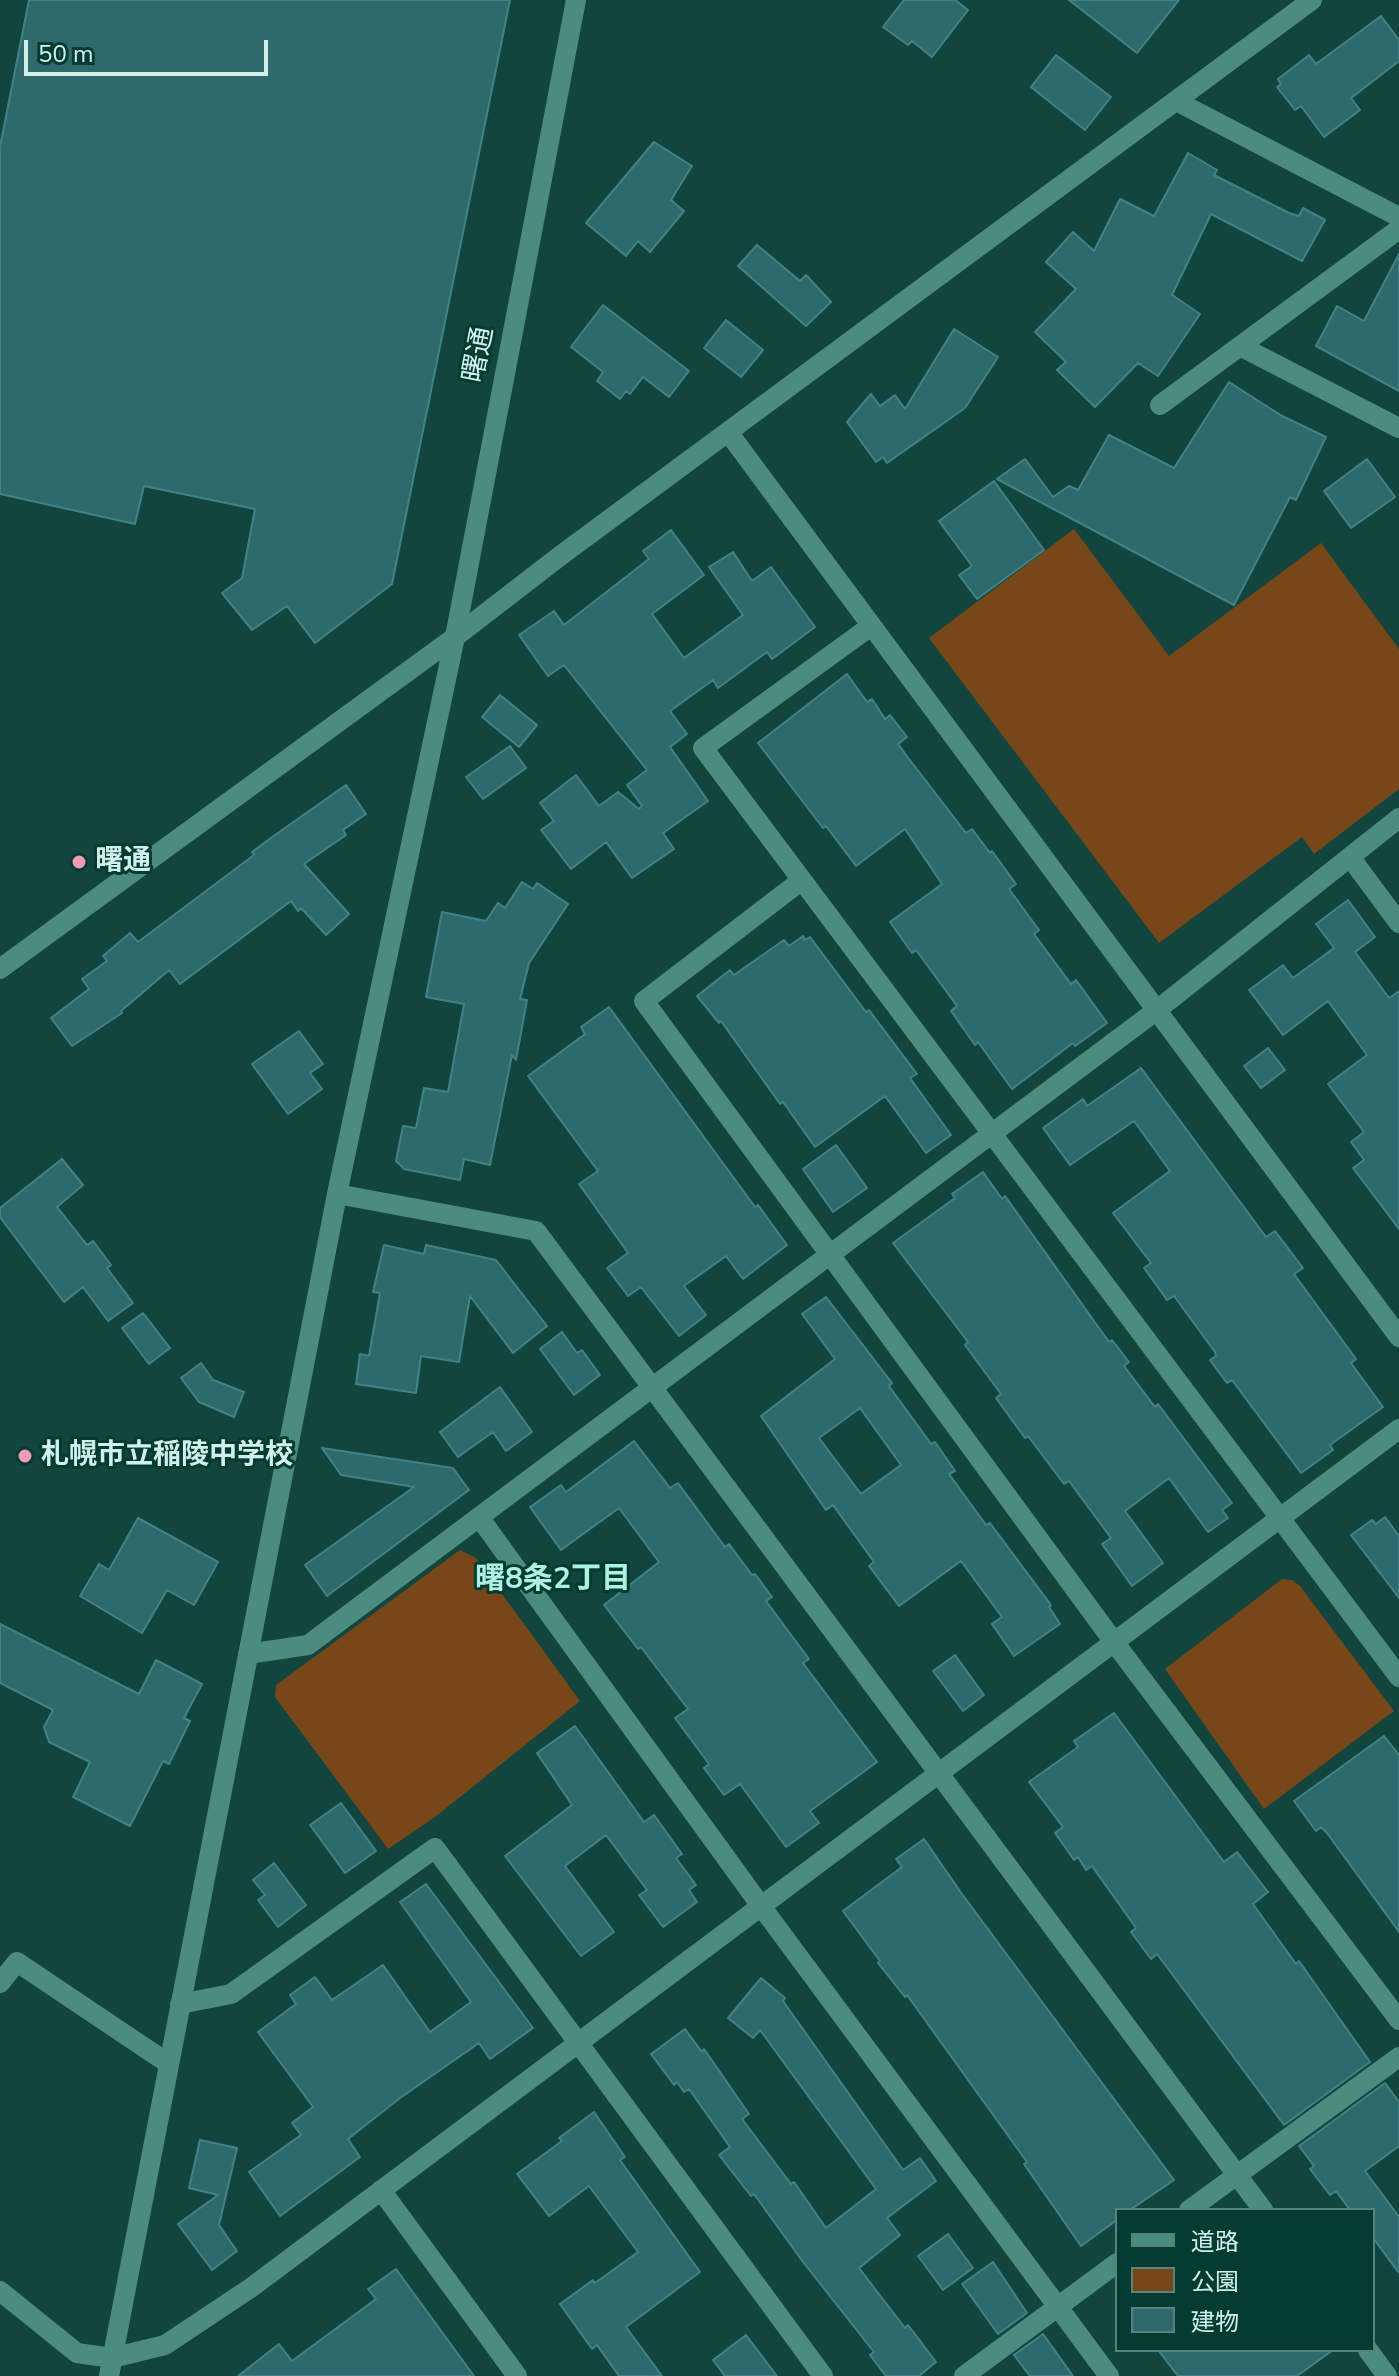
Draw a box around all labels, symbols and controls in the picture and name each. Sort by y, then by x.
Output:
scale bar [28,24,272,74]
text: 50 m [38,38,94,70]
street label: 曙通 [458,324,502,386]
place label: 曙通 [95,845,151,879]
marker: 曙通 [70,853,88,871]
place label: 札幌市立稲陵中学校 [41,1439,293,1473]
marker: 札幌市立稲陵中学校 [16,1447,34,1465]
district label: 曙8条2丁目 [475,1563,631,1599]
legend [1115,2208,1375,2352]
text: 道路 [1191,2226,1239,2258]
text: 公園 [1191,2266,1239,2298]
text: 建物 [1191,2306,1239,2338]

